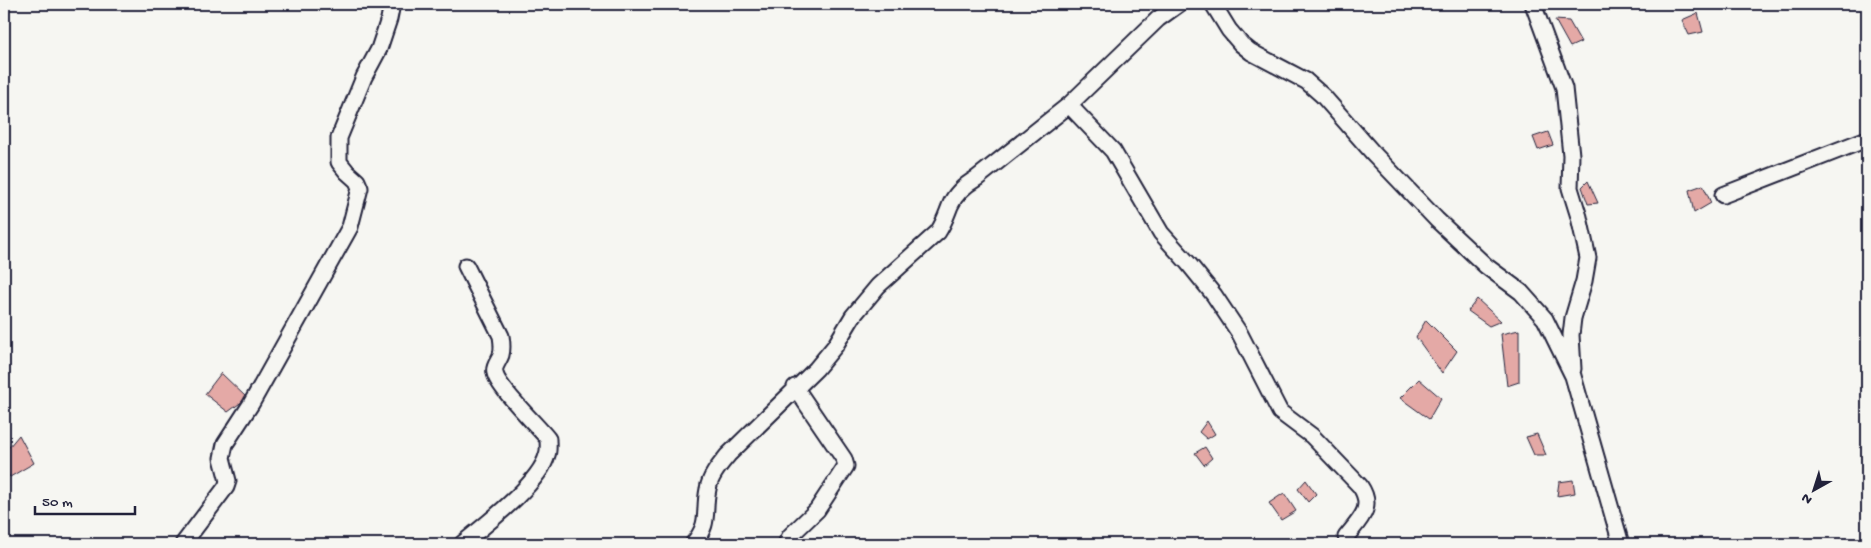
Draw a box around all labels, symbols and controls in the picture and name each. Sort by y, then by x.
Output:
north arrow [1788,466,1838,516]
scale bar [35,483,135,515]
text: N [1798,489,1816,508]
text: 50 m [42,494,73,512]

